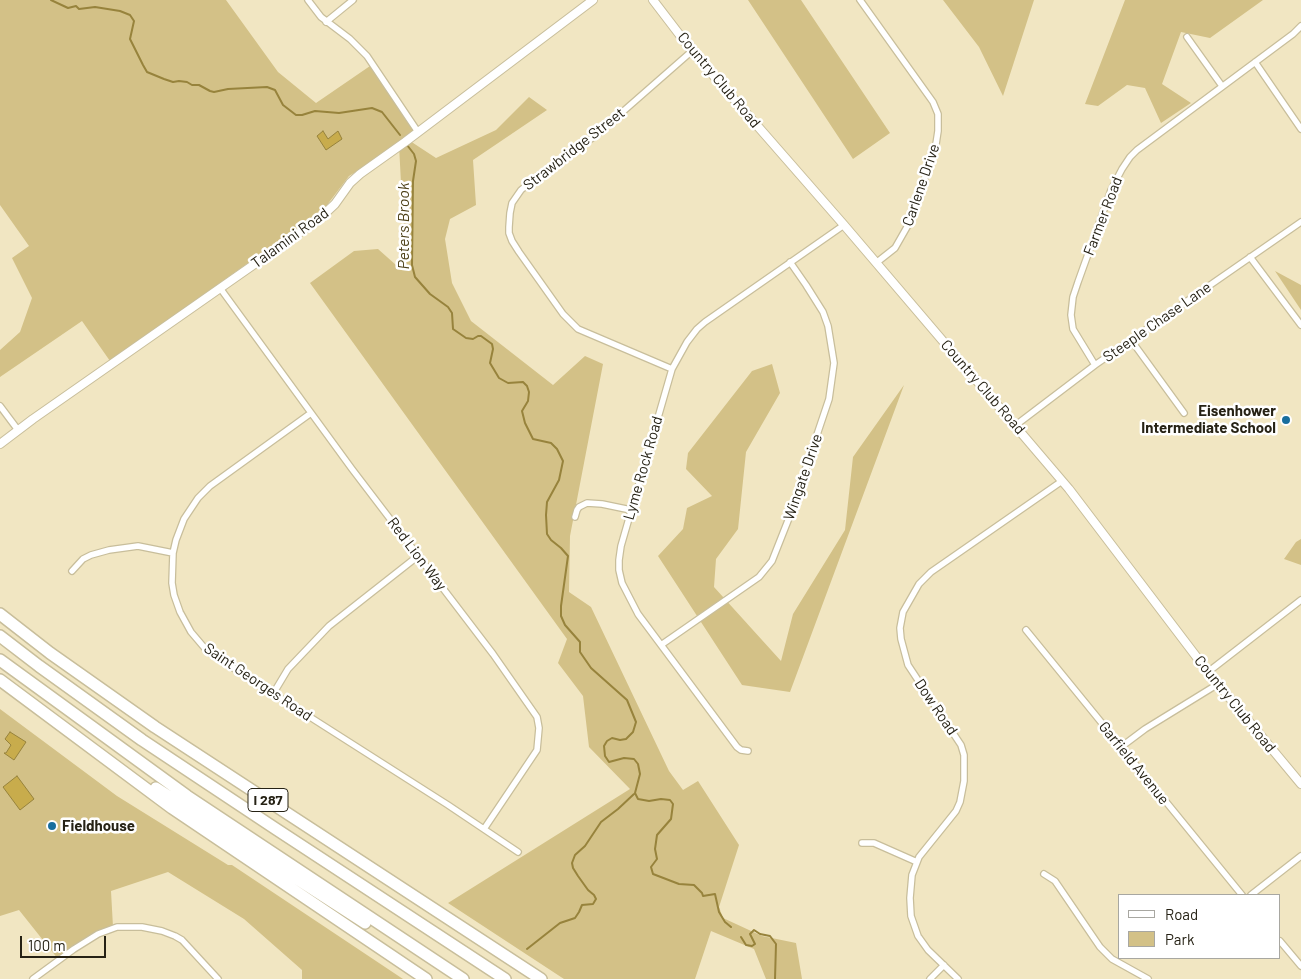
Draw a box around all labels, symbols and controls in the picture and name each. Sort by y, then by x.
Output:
street label: Country Club Road [674,28,764,132]
street label: Strawbridge Street [520,104,628,194]
street label: Carlene Drive [898,141,944,229]
street label: Farmer Road [1080,174,1126,258]
water label: Peters Brook [394,183,414,269]
street label: Talamini Road [248,204,332,272]
street label: Steeple Chase Lane [1099,278,1215,366]
street label: Country Club Road [937,336,1029,438]
place label: Eisenhower Intermediate School [1141,402,1276,437]
street label: Lyme Rock Road [620,414,666,522]
marker: Eisenhower Intermediate School [1280,414,1292,426]
street label: Wingate Drive [780,431,826,523]
street label: Red Lion Way [384,514,450,594]
street label: Saint Georges Road [200,639,316,725]
street label: Country Club Road [1190,652,1280,756]
street label: Dow Road [911,675,961,739]
street label: Garfield Avenue [1095,718,1173,808]
road number: I 287 [248,788,288,812]
place label: Fieldhouse [62,817,135,835]
marker: Fieldhouse [46,820,58,832]
legend [1118,894,1281,959]
text: Road [1165,905,1198,923]
scale bar [22,926,109,958]
text: Park [1165,930,1194,948]
text: 100 m [28,936,66,954]

